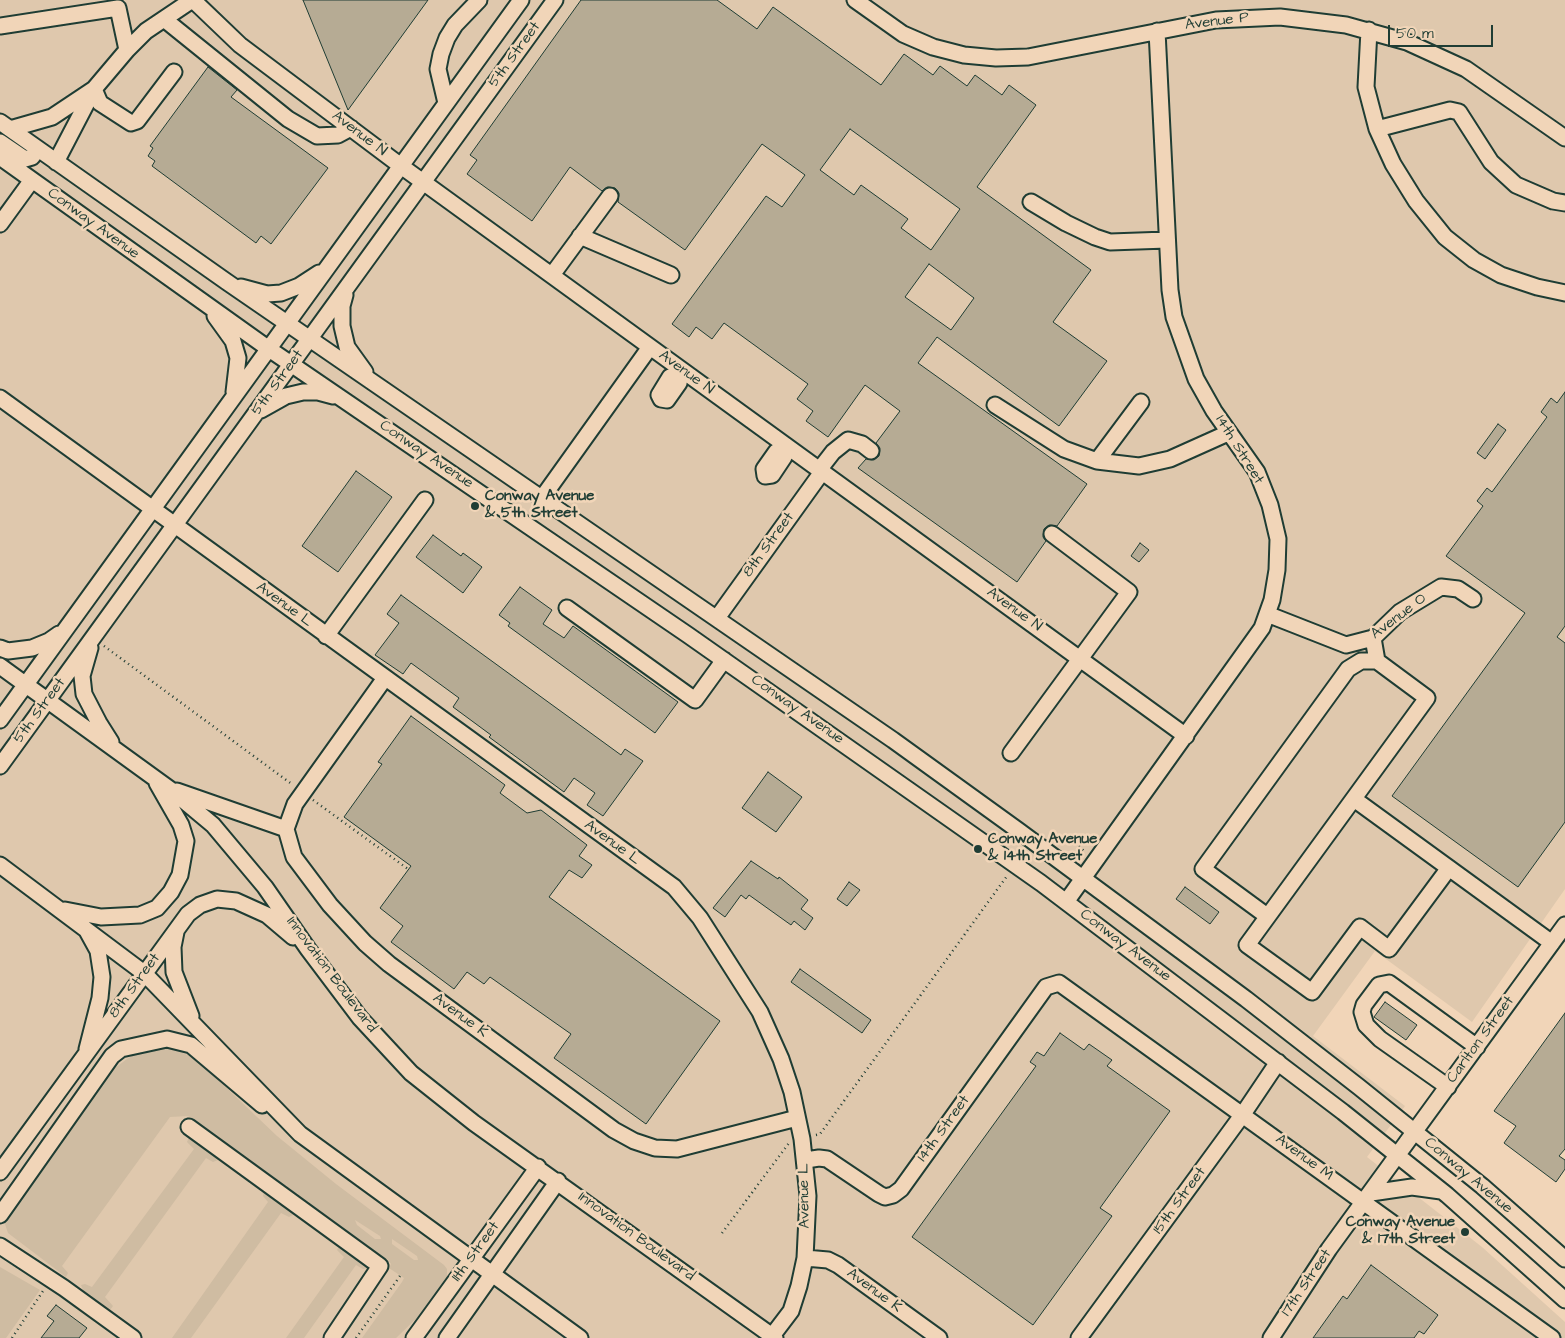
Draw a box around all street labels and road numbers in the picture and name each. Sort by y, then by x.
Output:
street label: Avenue P [1184,9,1250,35]
street label: 5th Street [485,19,545,91]
street label: Avenue N [328,108,390,160]
street label: Conway Avenue [44,185,142,263]
street label: 5th Street [248,347,308,419]
street label: Avenue N [655,347,717,399]
street label: 14th Street [1211,412,1267,488]
street label: Conway Avenue [376,417,476,493]
street label: 8th Street [740,509,798,581]
street label: Avenue L [252,579,316,631]
street label: Avenue N [983,584,1045,636]
street label: Avenue O [1368,590,1430,644]
street label: Conway Avenue [747,671,847,749]
street label: 5th Street [10,675,70,747]
street label: Avenue L [580,817,644,869]
street label: Conway Avenue [1076,906,1174,986]
street label: Innovation Boulevard [282,914,380,1036]
street label: 8th Street [106,950,164,1022]
street label: Avenue K [429,990,491,1042]
street label: Carlton Street [1443,993,1519,1087]
street label: 14th Street [914,1092,974,1166]
street label: Avenue M [1272,1131,1336,1185]
street label: Conway Avenue [1420,1134,1516,1218]
street label: Avenue L [795,1163,815,1229]
street label: 15th Street [1150,1164,1210,1238]
street label: Innovation Boulevard [574,1189,698,1285]
street label: 11th Street [448,1219,504,1285]
street label: 17th Street [1278,1246,1336,1320]
street label: Avenue K [843,1265,905,1317]

